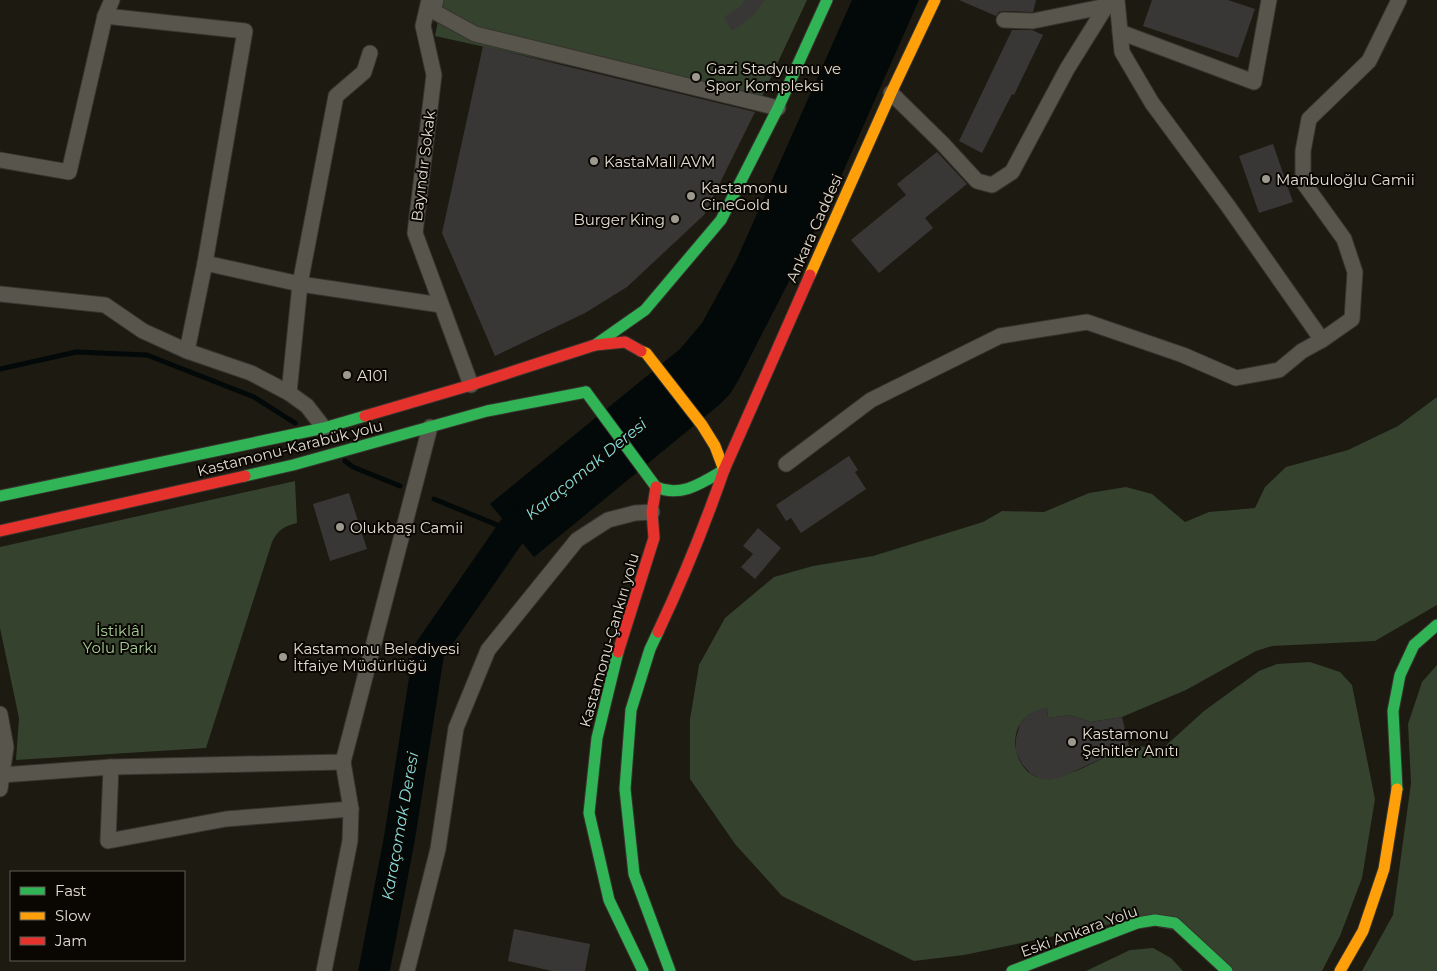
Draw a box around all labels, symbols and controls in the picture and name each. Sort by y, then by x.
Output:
place label: Gazi Stadyumu ve Spor Kompleksi [706,59,841,95]
marker: Gazi Stadyumu ve Spor Kompleksi [690,71,702,83]
street label: Bayındır Sokak [407,109,439,223]
place label: KastaMall AVM [604,152,715,171]
marker: KastaMall AVM [588,155,600,167]
place label: Manbuloğlu Camii [1276,170,1415,189]
street label: Ankara Caddesi [782,171,846,285]
marker: Manbuloğlu Camii [1260,173,1272,185]
place label: Kastamonu CineGold [701,178,788,214]
marker: Kastamonu CineGold [685,190,697,202]
place label: Burger King [573,210,665,229]
marker: Burger King [669,213,681,225]
place label: A101 [357,366,388,385]
marker: A101 [341,369,353,381]
water label: Karaçomak Deresi [522,414,651,524]
street label: Kastamonu-Karabük yolu [195,416,385,480]
place label: Olukbaşı Camii [350,518,463,537]
marker: Olukbaşı Camii [334,521,346,533]
street label: Kastamonu-Çankırı yolu [575,551,643,729]
park label: İstiklâl Yolu Parkı [83,621,157,657]
place label: Kastamonu Belediyesi İtfaiye Müdürlüğü [293,639,460,675]
marker: Kastamonu Belediyesi İtfaiye Müdürlüğü [277,651,289,663]
place label: Kastamonu Şehitler Anıtı [1082,724,1179,760]
marker: Kastamonu Şehitler Anıtı [1066,736,1078,748]
water label: Karaçomak Deresi [378,750,423,902]
legend [10,871,185,961]
text: Fast [55,881,86,900]
street label: Eski Ankara Yolu [1018,901,1140,961]
text: Slow [55,906,91,925]
text: Jam [54,931,87,950]

